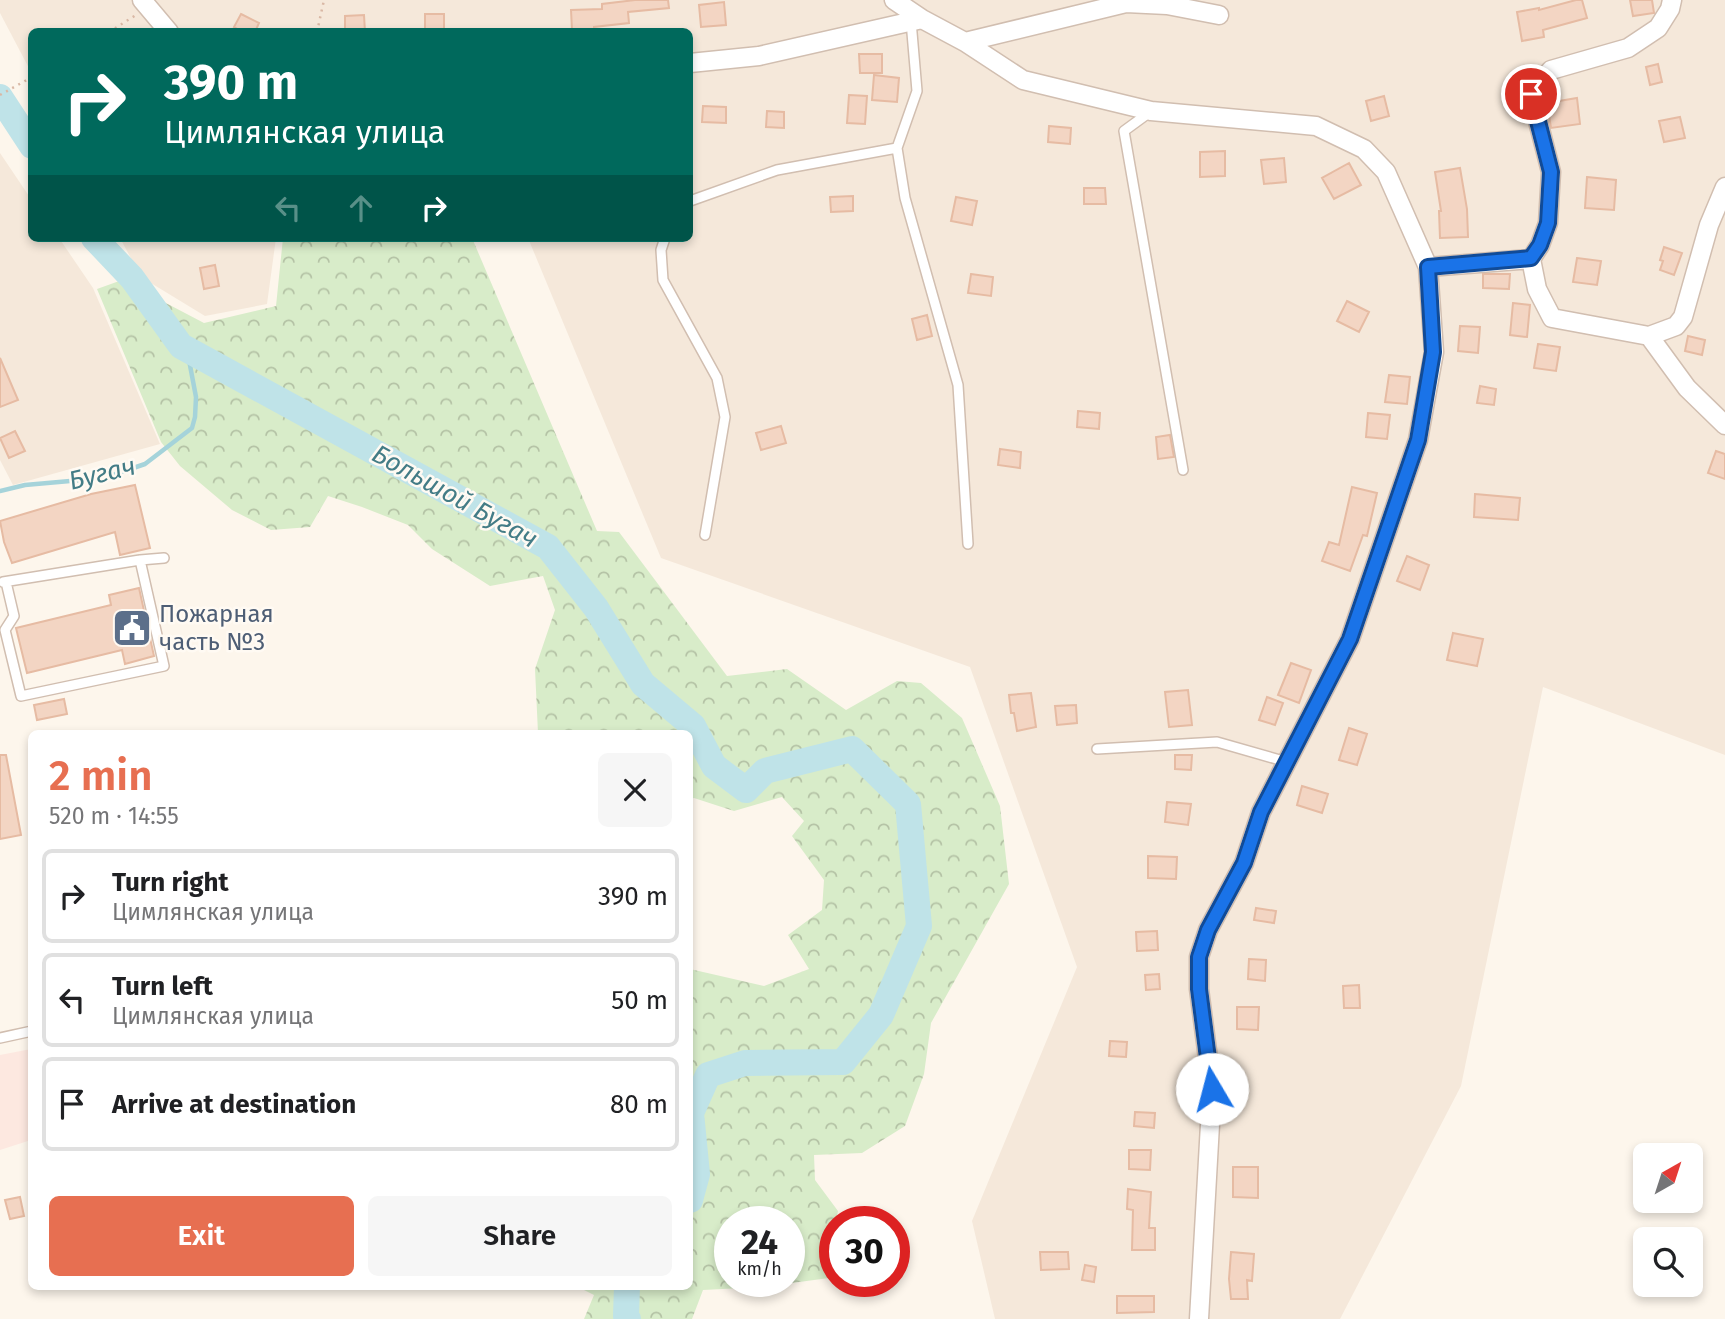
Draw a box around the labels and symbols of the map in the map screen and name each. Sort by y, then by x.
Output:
pin [1501,64,1561,124]
water label: Большой Бугач [367,438,543,555]
water label: Бугач [65,450,139,497]
place label: Пожарная часть №3 [159,600,274,656]
public building icon: Пожарная часть №3 [111,607,153,649]
position arrow [1175,1052,1249,1126]
north arrow [1633,1143,1703,1213]
speed limit sign: 30 [819,1206,910,1297]

